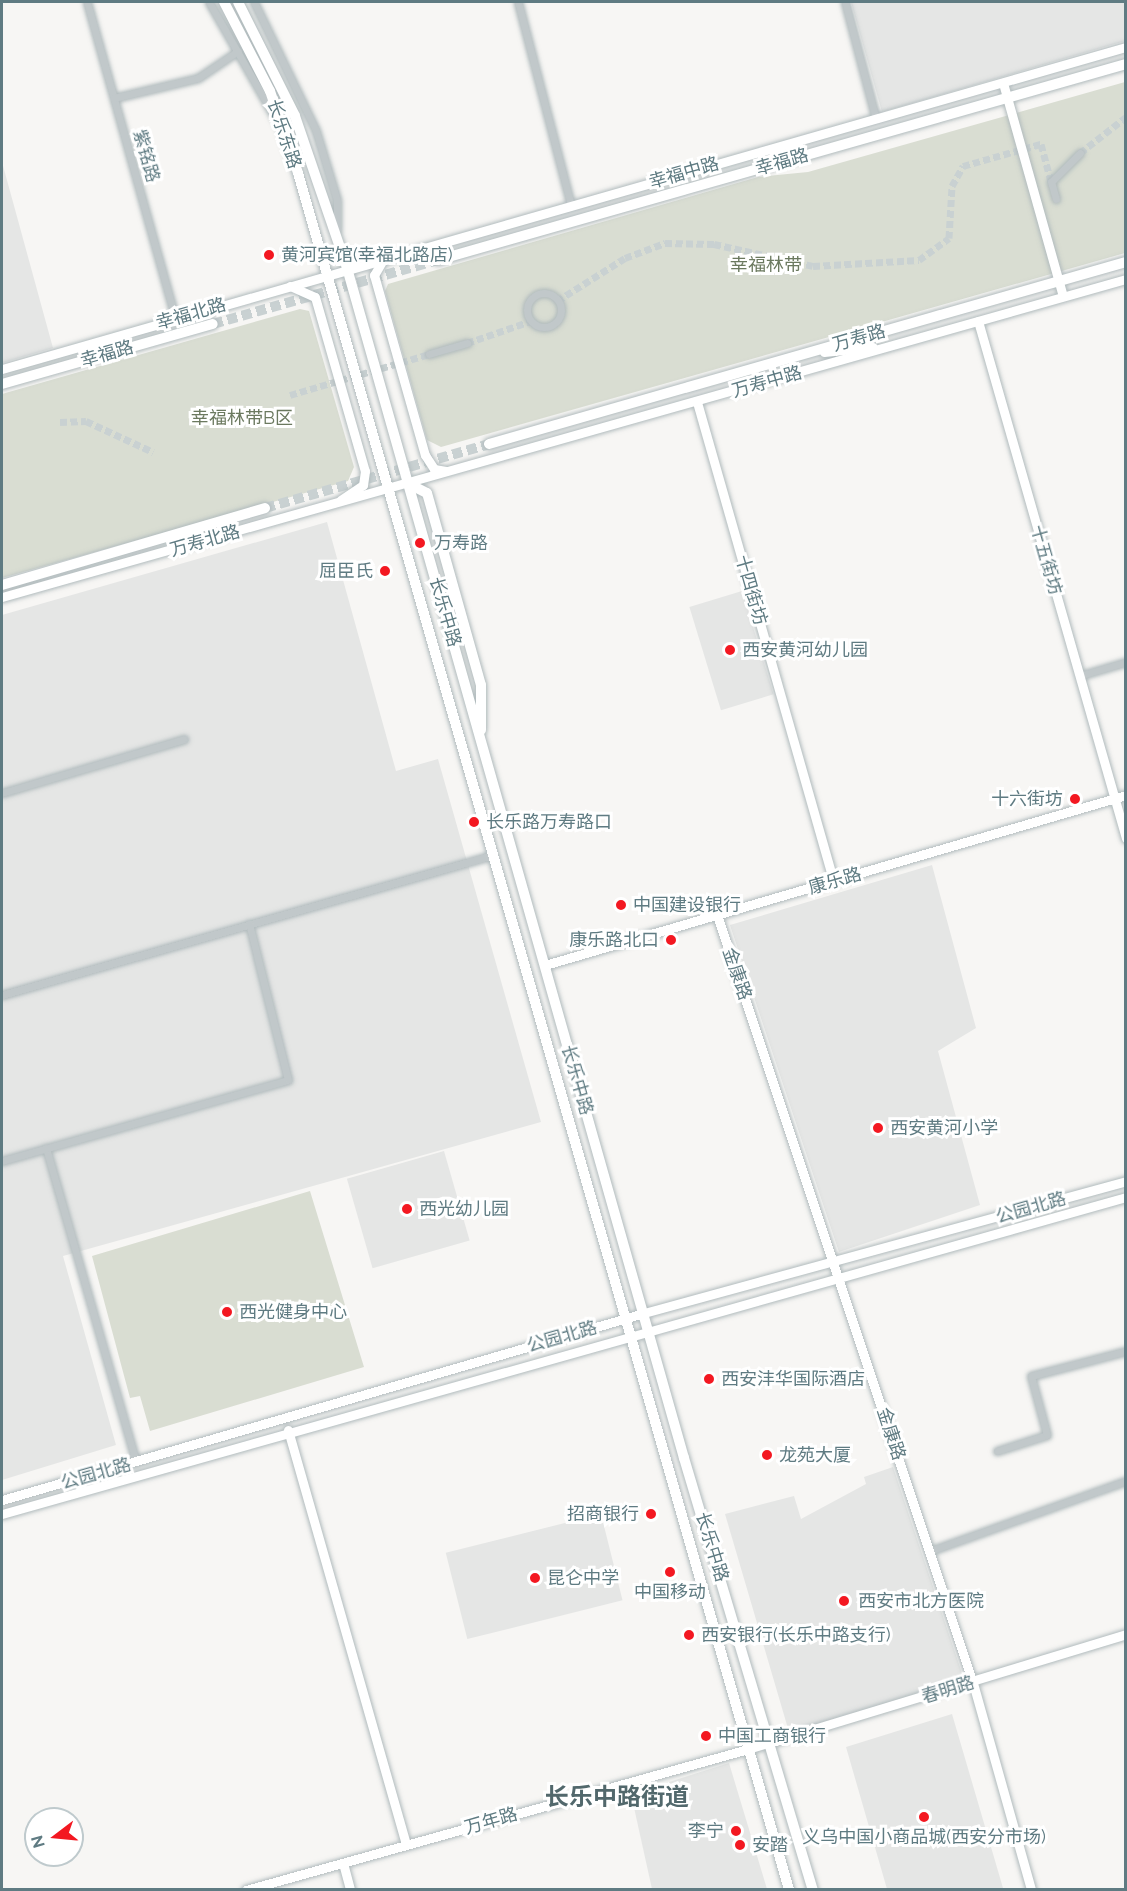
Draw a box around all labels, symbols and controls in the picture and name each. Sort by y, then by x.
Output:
street label: 长乐东路 [263,96,305,172]
street label: 紫铭路 [128,127,164,185]
street label: 幸福路 [753,144,811,180]
street label: 幸福中路 [646,153,722,193]
place label: 黄河宾馆(幸福北路店) [281,244,453,266]
marker: 黄河宾馆(幸福北路店) [262,248,276,262]
park label: 幸福林带 [730,254,802,276]
street label: 幸福北路 [153,294,229,334]
street label: 万寿路 [830,320,888,356]
street label: 幸福路 [78,336,136,372]
street label: 万寿中路 [729,362,805,402]
park label: 幸福林带B区 [191,407,293,429]
street label: 万寿北路 [167,521,243,561]
street label: 十五街坊 [1026,522,1066,598]
place label: 万寿路 [434,532,488,554]
marker: 万寿路 [411,534,429,552]
street label: 十四街坊 [731,552,771,628]
place label: 屈臣氏 [319,560,373,582]
marker: 屈臣氏 [378,564,392,578]
street label: 长乐中路 [425,574,465,650]
place label: 西安黄河幼儿园 [742,639,868,661]
marker: 西安黄河幼儿园 [723,643,737,657]
place label: 十六街坊 [991,788,1063,810]
marker: 十六街坊 [1068,792,1082,806]
place label: 长乐路万寿路口 [486,811,612,833]
marker: 长乐路万寿路口 [467,815,481,829]
street label: 康乐路 [806,863,864,899]
place label: 中国建设银行 [633,894,741,916]
marker: 中国建设银行 [614,898,628,912]
place label: 康乐路北口 [569,929,659,951]
marker: 康乐路北口 [664,933,678,947]
street label: 金康路 [718,945,756,1003]
street label: 长乐中路 [557,1042,597,1118]
place label: 西安黄河小学 [890,1117,998,1139]
marker: 西安黄河小学 [871,1121,885,1135]
street label: 公园北路 [993,1188,1069,1228]
place label: 西光幼儿园 [419,1198,509,1220]
marker: 西光幼儿园 [400,1202,414,1216]
place label: 西光健身中心 [239,1301,347,1323]
marker: 西光健身中心 [220,1305,234,1319]
street label: 公园北路 [524,1317,600,1357]
place label: 西安沣华国际酒店 [721,1368,865,1390]
marker: 西安沣华国际酒店 [702,1372,716,1386]
street label: 金康路 [872,1405,910,1463]
place label: 龙苑大厦 [779,1444,851,1466]
marker: 龙苑大厦 [760,1448,774,1462]
street label: 公园北路 [58,1454,134,1494]
place label: 招商银行 [567,1503,639,1525]
marker: 招商银行 [644,1507,658,1521]
street label: 长乐中路 [691,1509,733,1585]
marker: 中国移动 [663,1565,677,1579]
place label: 昆仑中学 [547,1567,619,1589]
marker: 昆仑中学 [528,1571,542,1585]
place label: 中国移动 [634,1581,706,1603]
place label: 西安市北方医院 [858,1590,984,1612]
marker: 西安市北方医院 [835,1592,853,1610]
place label: 西安银行(长乐中路支行) [701,1624,891,1646]
marker: 西安银行(长乐中路支行) [682,1628,696,1642]
street label: 春明路 [919,1672,977,1708]
place label: 中国工商银行 [718,1725,826,1747]
marker: 中国工商银行 [699,1729,713,1743]
district label: 长乐中路街道 [545,1783,689,1811]
street label: 万年路 [462,1803,520,1839]
north arrow [24,1807,84,1867]
marker: 义乌中国小商品城(西安分市场) [917,1810,931,1824]
place label: 李宁 [688,1820,724,1842]
marker: 李宁 [729,1824,743,1838]
place label: 义乌中国小商品城(西安分市场) [802,1826,1046,1848]
text: N [27,1833,49,1850]
place label: 安踏 [752,1834,788,1856]
marker: 安踏 [733,1838,747,1852]

